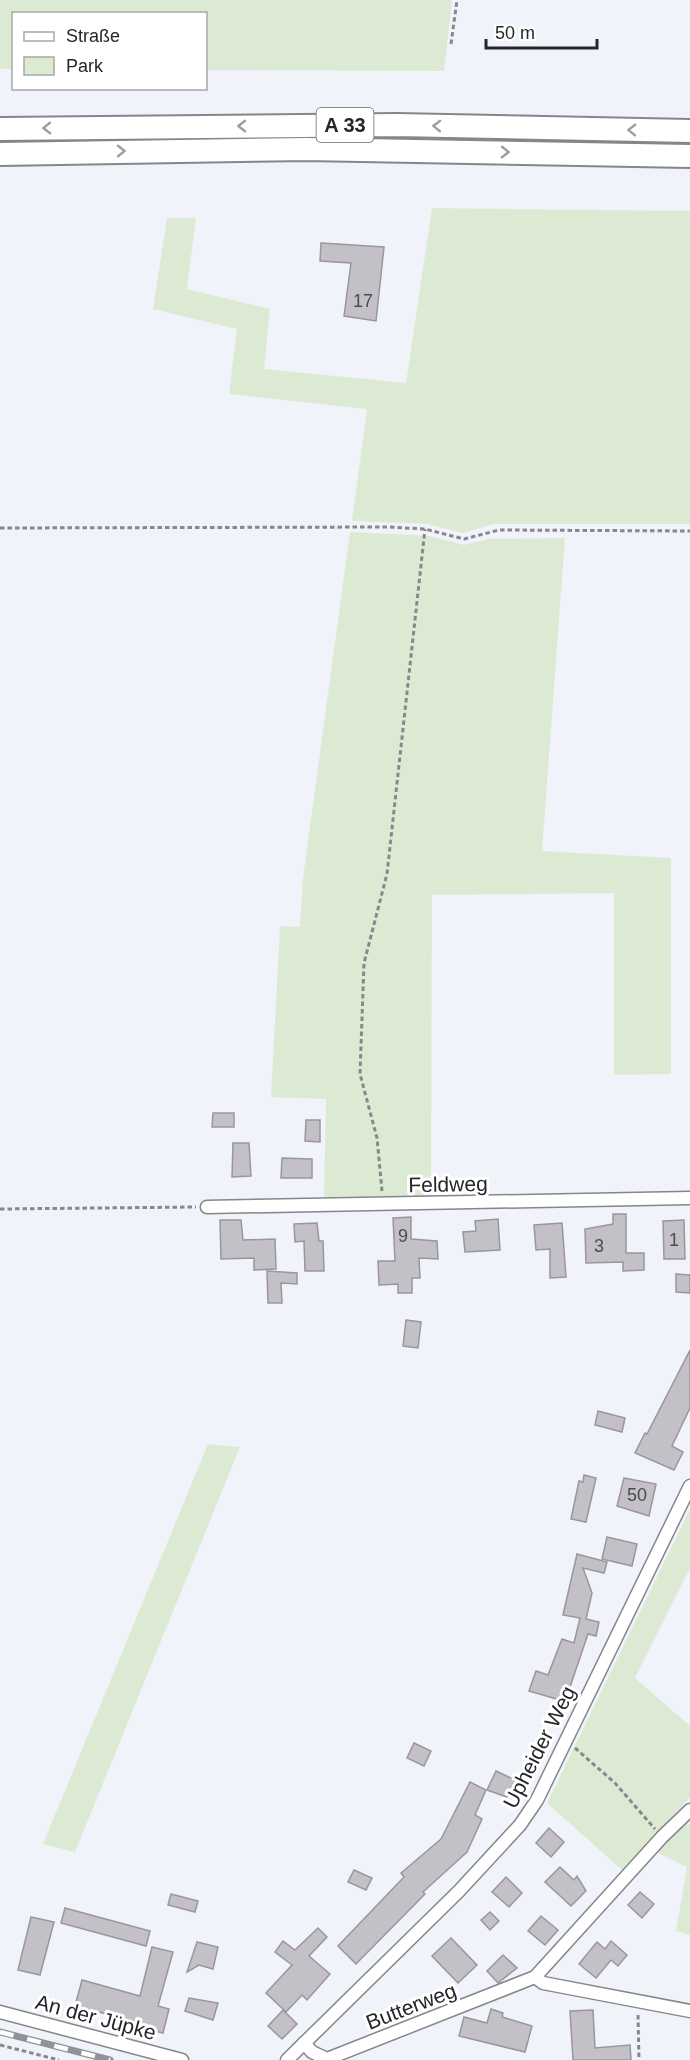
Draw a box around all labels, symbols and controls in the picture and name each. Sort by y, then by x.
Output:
legend [12,12,207,90]
scale bar [486,12,597,50]
text: 50 m [495,23,535,43]
text: Straße [66,26,120,46]
text: Park [66,56,104,76]
road number: A 33 [316,108,374,142]
one-way arrow [432,119,441,132]
one-way arrow [237,120,246,132]
one-way arrow [42,122,51,134]
one-way arrow [627,124,636,136]
one-way arrow [117,145,126,157]
one-way arrow [501,146,510,158]
house number: 17 [353,291,373,311]
street label: Feldweg [408,1172,488,1196]
house number: 9 [398,1226,408,1246]
house number: 1 [669,1230,679,1250]
house number: 3 [594,1236,604,1256]
house number: 50 [627,1485,647,1505]
street label: Upheider Weg [498,1682,580,1812]
street label: Butterweg [363,1978,459,2034]
street label: An der Jüpke [33,1990,159,2044]

